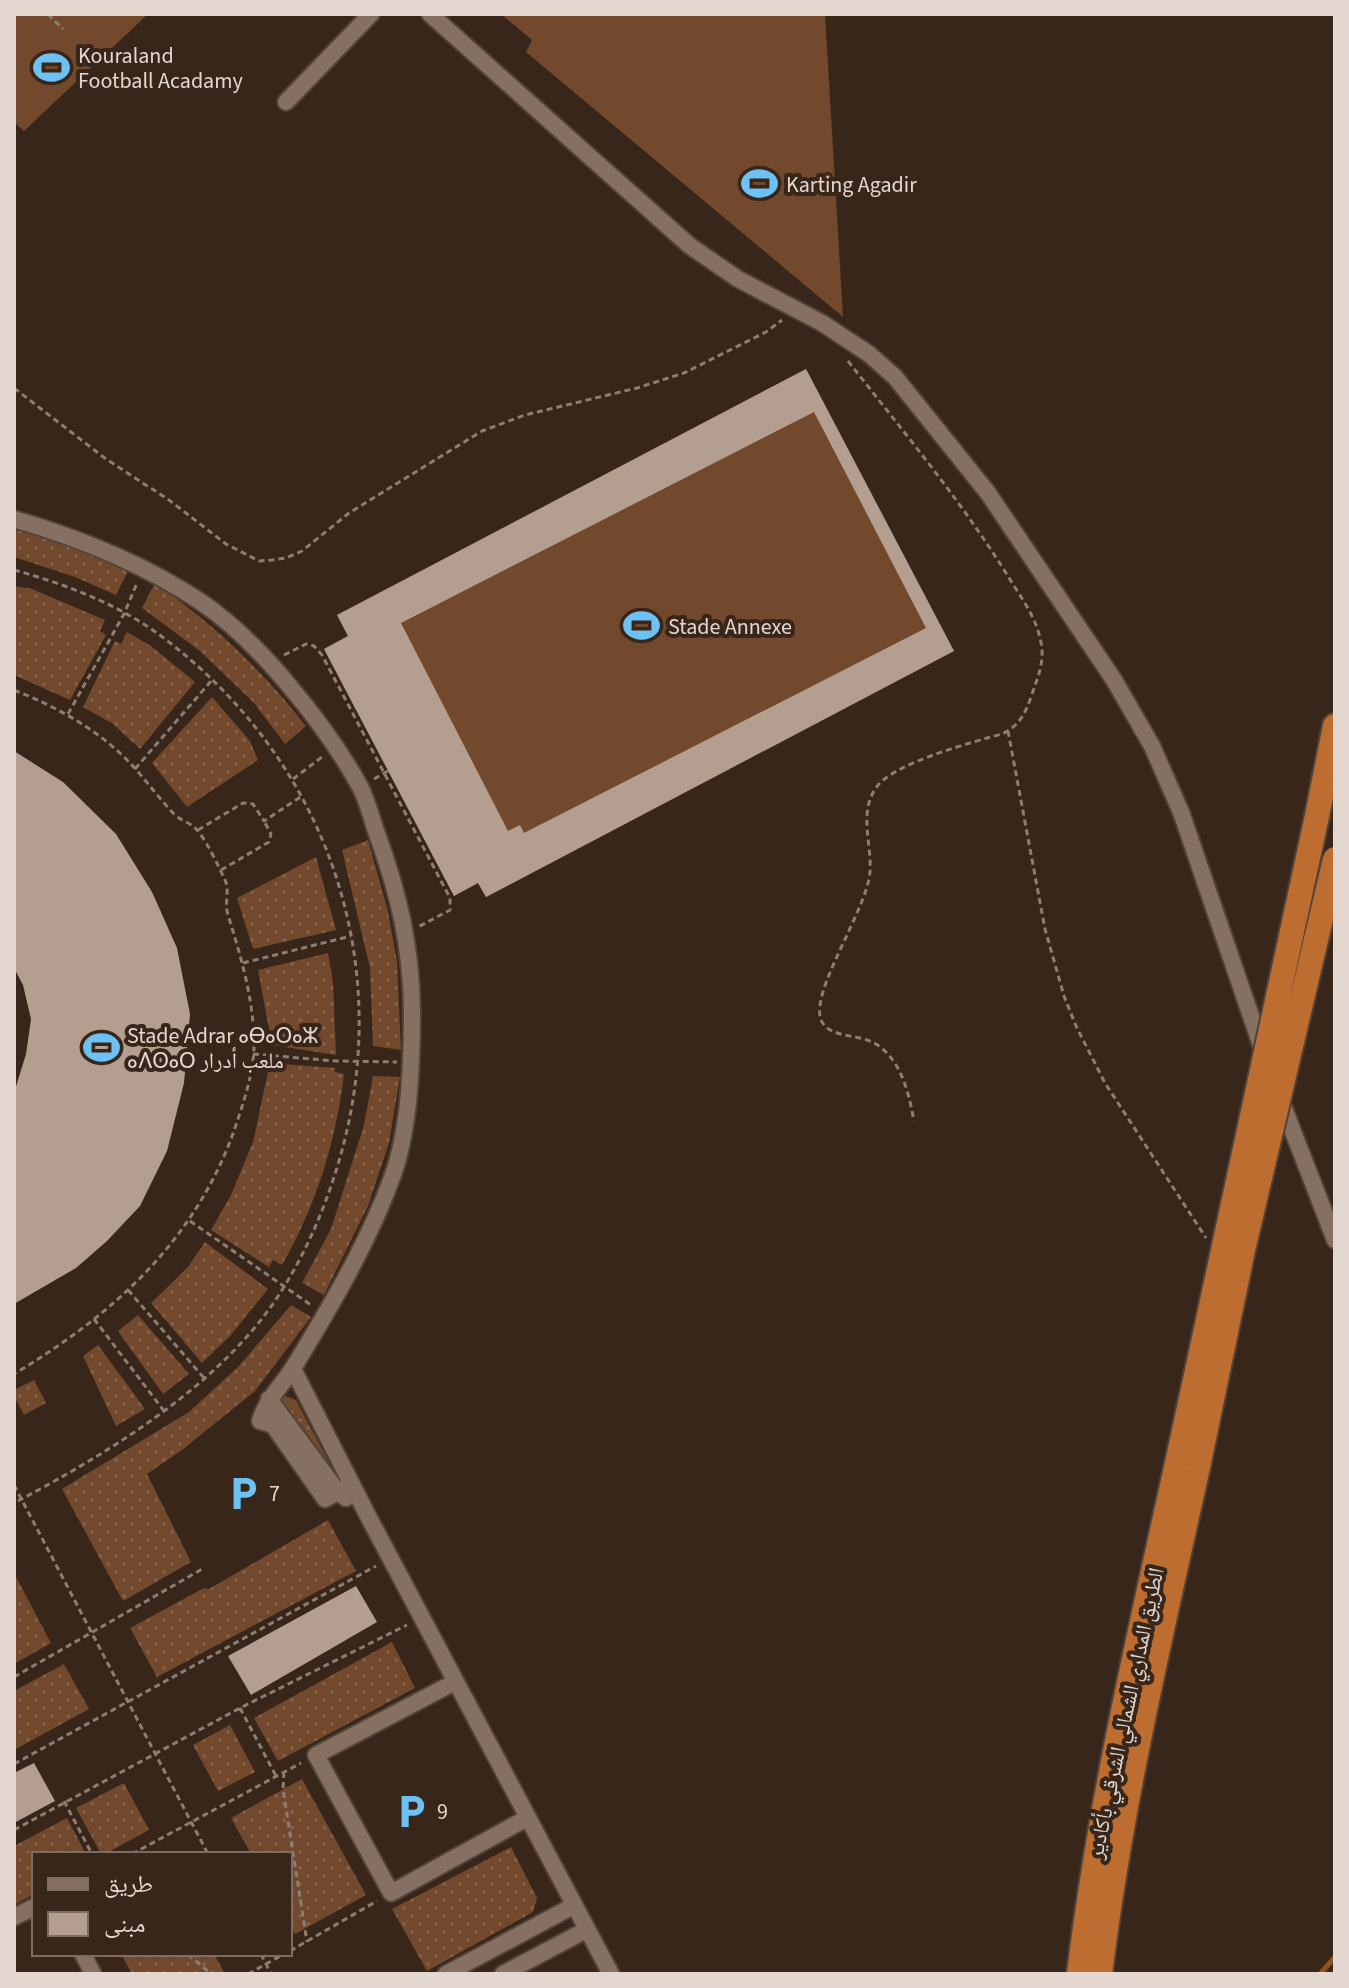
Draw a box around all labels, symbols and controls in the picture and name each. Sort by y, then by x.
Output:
place label: Kouraland Football Acadamy [78,40,243,97]
sports icon: Kouraland Football Acadamy [33,49,71,87]
sports icon: Karting Agadir [741,165,779,203]
place label: Karting Agadir [786,169,917,201]
sports icon: Stade Annexe [623,607,661,645]
place label: Stade Annexe [668,611,792,643]
place label: Stade Adrar ⴰⴱⴰⵔⴰⵣ ⴰⴷⵔⴰⵔ ملعب أدرار [127,1020,319,1077]
sports icon: Stade Adrar ⴰⴱⴰⵔⴰⵣ ⴰⴷⵔⴰⵔ ملعب أدرار [82,1029,120,1067]
parking icon: 7 [224,1474,262,1512]
place label: 7 [269,1478,280,1510]
street label: الطريق المداري الشمالي الشرقي بأكادير [1079,1565,1173,1863]
parking icon: 9 [392,1792,430,1830]
place label: 9 [437,1796,448,1828]
legend [32,1852,292,1956]
text: طريق [104,1867,153,1902]
text: مبنى [104,1907,145,1942]

